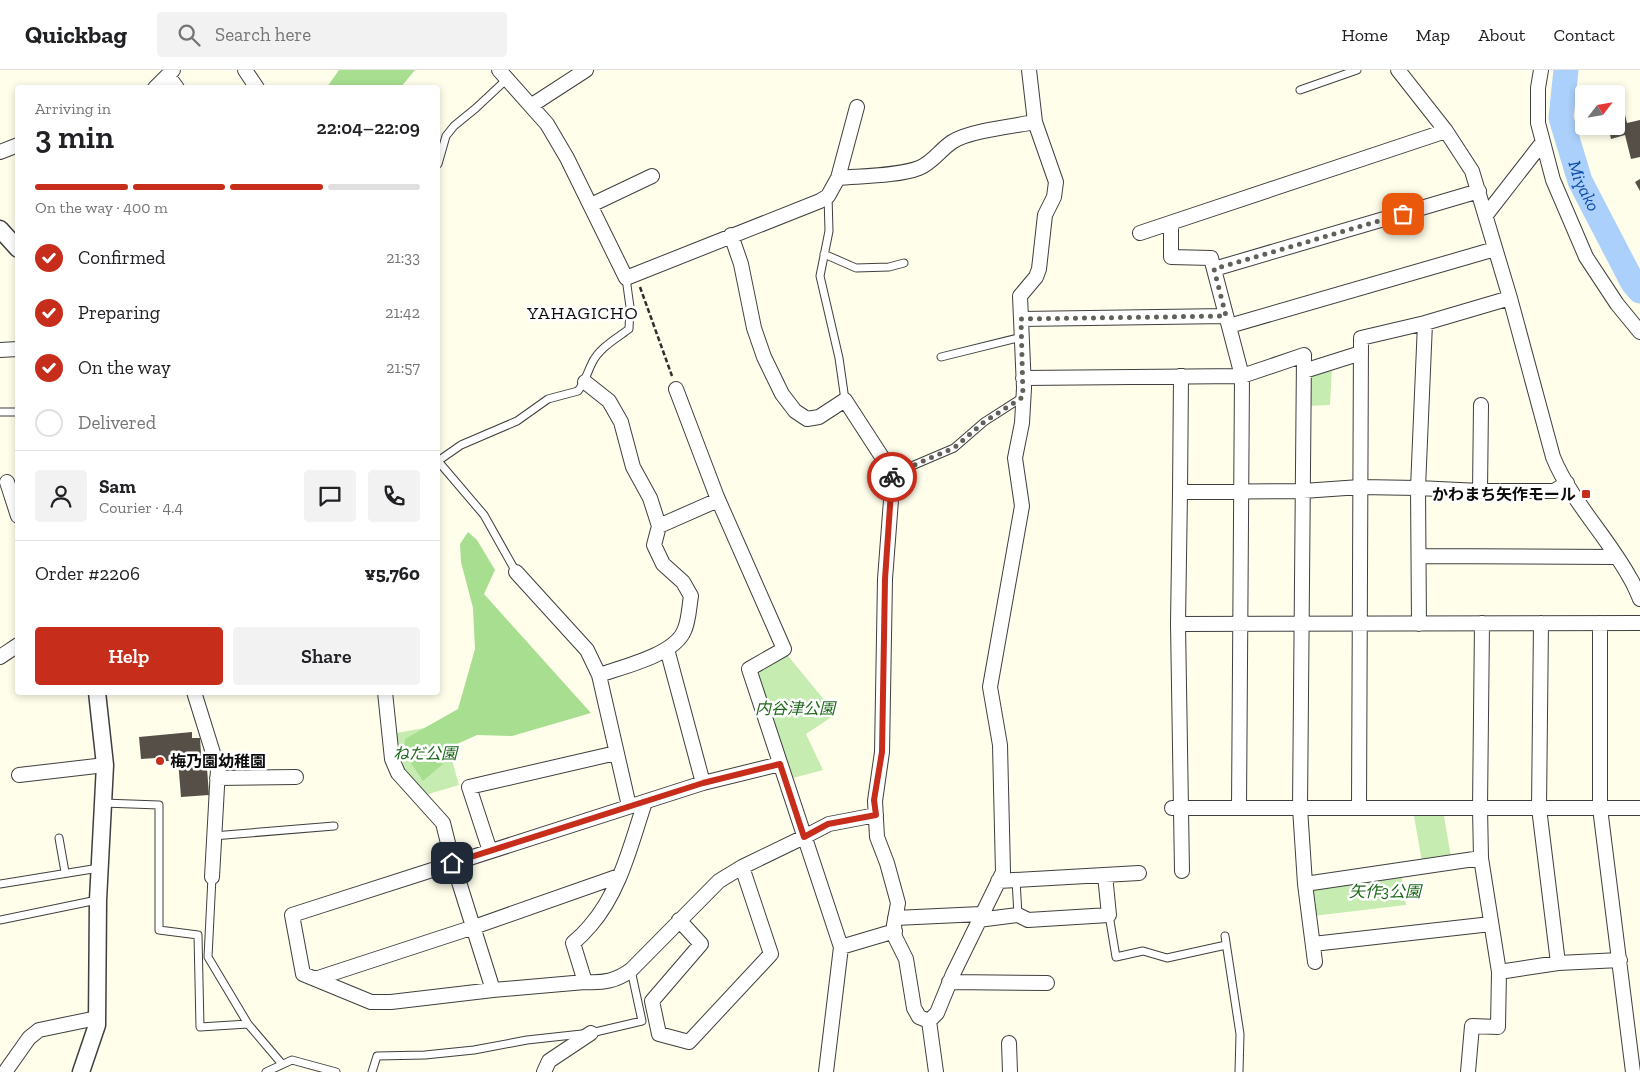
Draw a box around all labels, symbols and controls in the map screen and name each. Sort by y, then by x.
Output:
search box [157,12,507,57]
text: Quickbag [25,20,127,49]
icon: search [175,21,203,49]
text: Search here [215,23,311,46]
text: Home [1341,24,1388,46]
text: Map [1416,24,1450,46]
text: About [1478,24,1525,46]
text: Contact [1553,24,1615,46]
north arrow [1575,85,1625,135]
map controls [1575,85,1625,135]
text: Arriving in [35,99,111,118]
text: 22:04–22:09 [317,116,420,139]
text: 3 min [35,118,114,156]
water label: Miyako [1563,158,1605,215]
pin [1382,193,1424,235]
text: On the way · 400 m [35,198,168,217]
icon: bag [1389,200,1417,228]
icon: check [35,244,63,272]
text: Confirmed [78,246,165,269]
text: 21:33 [386,248,420,267]
icon: check [35,299,63,327]
text: Preparing [78,301,160,324]
district label: YAHAGICHO [526,302,639,324]
text: 21:42 [385,303,420,322]
icon: check [35,354,63,382]
text: On the way [78,356,171,379]
text: 21:57 [386,358,420,377]
text: Delivered [78,411,156,434]
courier [867,452,917,502]
icon: bike [878,463,906,491]
button: person [35,470,87,522]
button: chat [304,470,356,522]
button: phone [368,470,420,522]
text: Sam [99,475,136,498]
place label: かわまち矢作モール [1432,485,1576,504]
marker: かわまち矢作モール [1580,488,1592,500]
text: Courier · 4.4 [99,498,183,517]
text: Order #2206 [35,562,140,585]
text: ¥5,760 [365,562,420,585]
button: Help [35,627,223,685]
button: Share [233,627,420,685]
park label: 内谷津公園 [755,699,837,718]
park label: ねだ公園 [393,744,459,763]
place label: 梅乃園幼稚園 [170,752,266,771]
marker: 梅乃園幼稚園 [154,755,166,767]
pin [431,842,473,884]
icon: home [438,849,466,877]
park label: 矢作3公園 [1349,882,1423,901]

